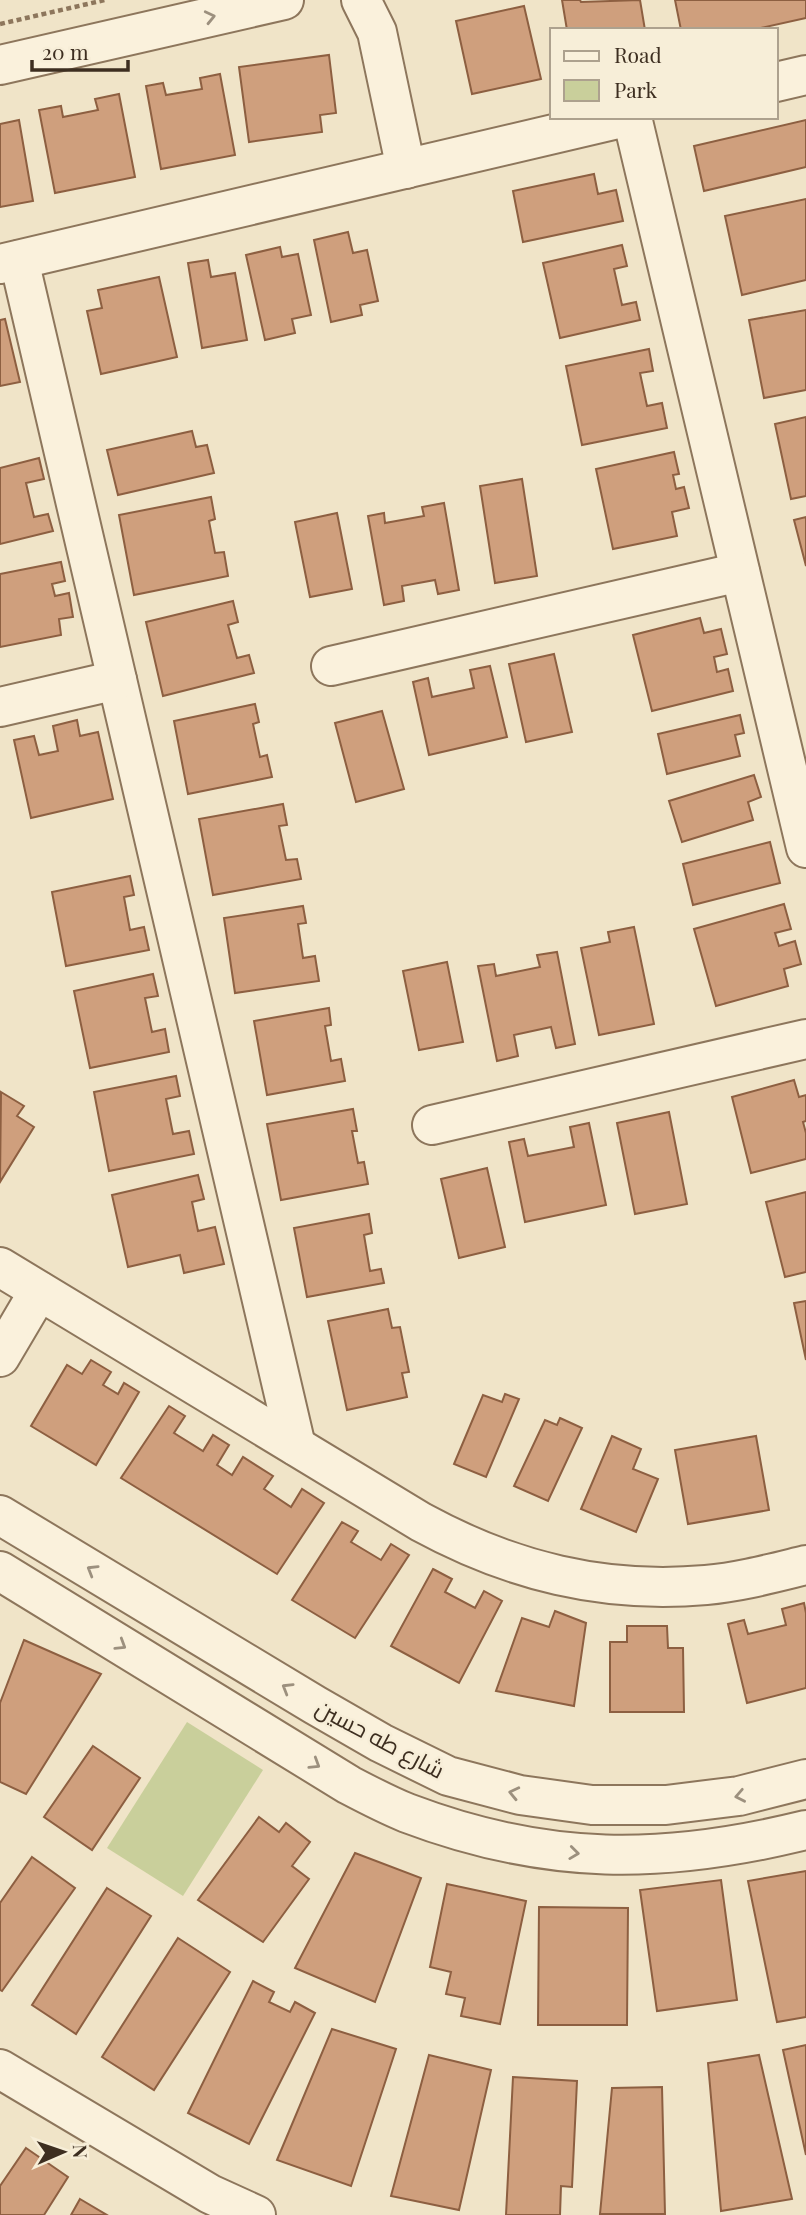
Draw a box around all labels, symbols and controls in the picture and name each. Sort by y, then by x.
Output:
one-way arrow [204,11,216,25]
scale bar [32,28,128,72]
legend [550,28,778,119]
text: 20 m [42,37,89,65]
text: Road [614,40,662,68]
text: Park [614,75,658,103]
one-way arrow [86,1566,99,1579]
one-way arrow [113,1637,126,1650]
one-way arrow [281,1683,294,1696]
street label: شارع طه حسين [310,1691,451,1786]
one-way arrow [307,1756,320,1769]
one-way arrow [508,1787,520,1801]
one-way arrow [734,1787,746,1802]
one-way arrow [568,1846,580,1861]
north arrow [28,2117,98,2187]
text: N [68,2144,94,2159]

